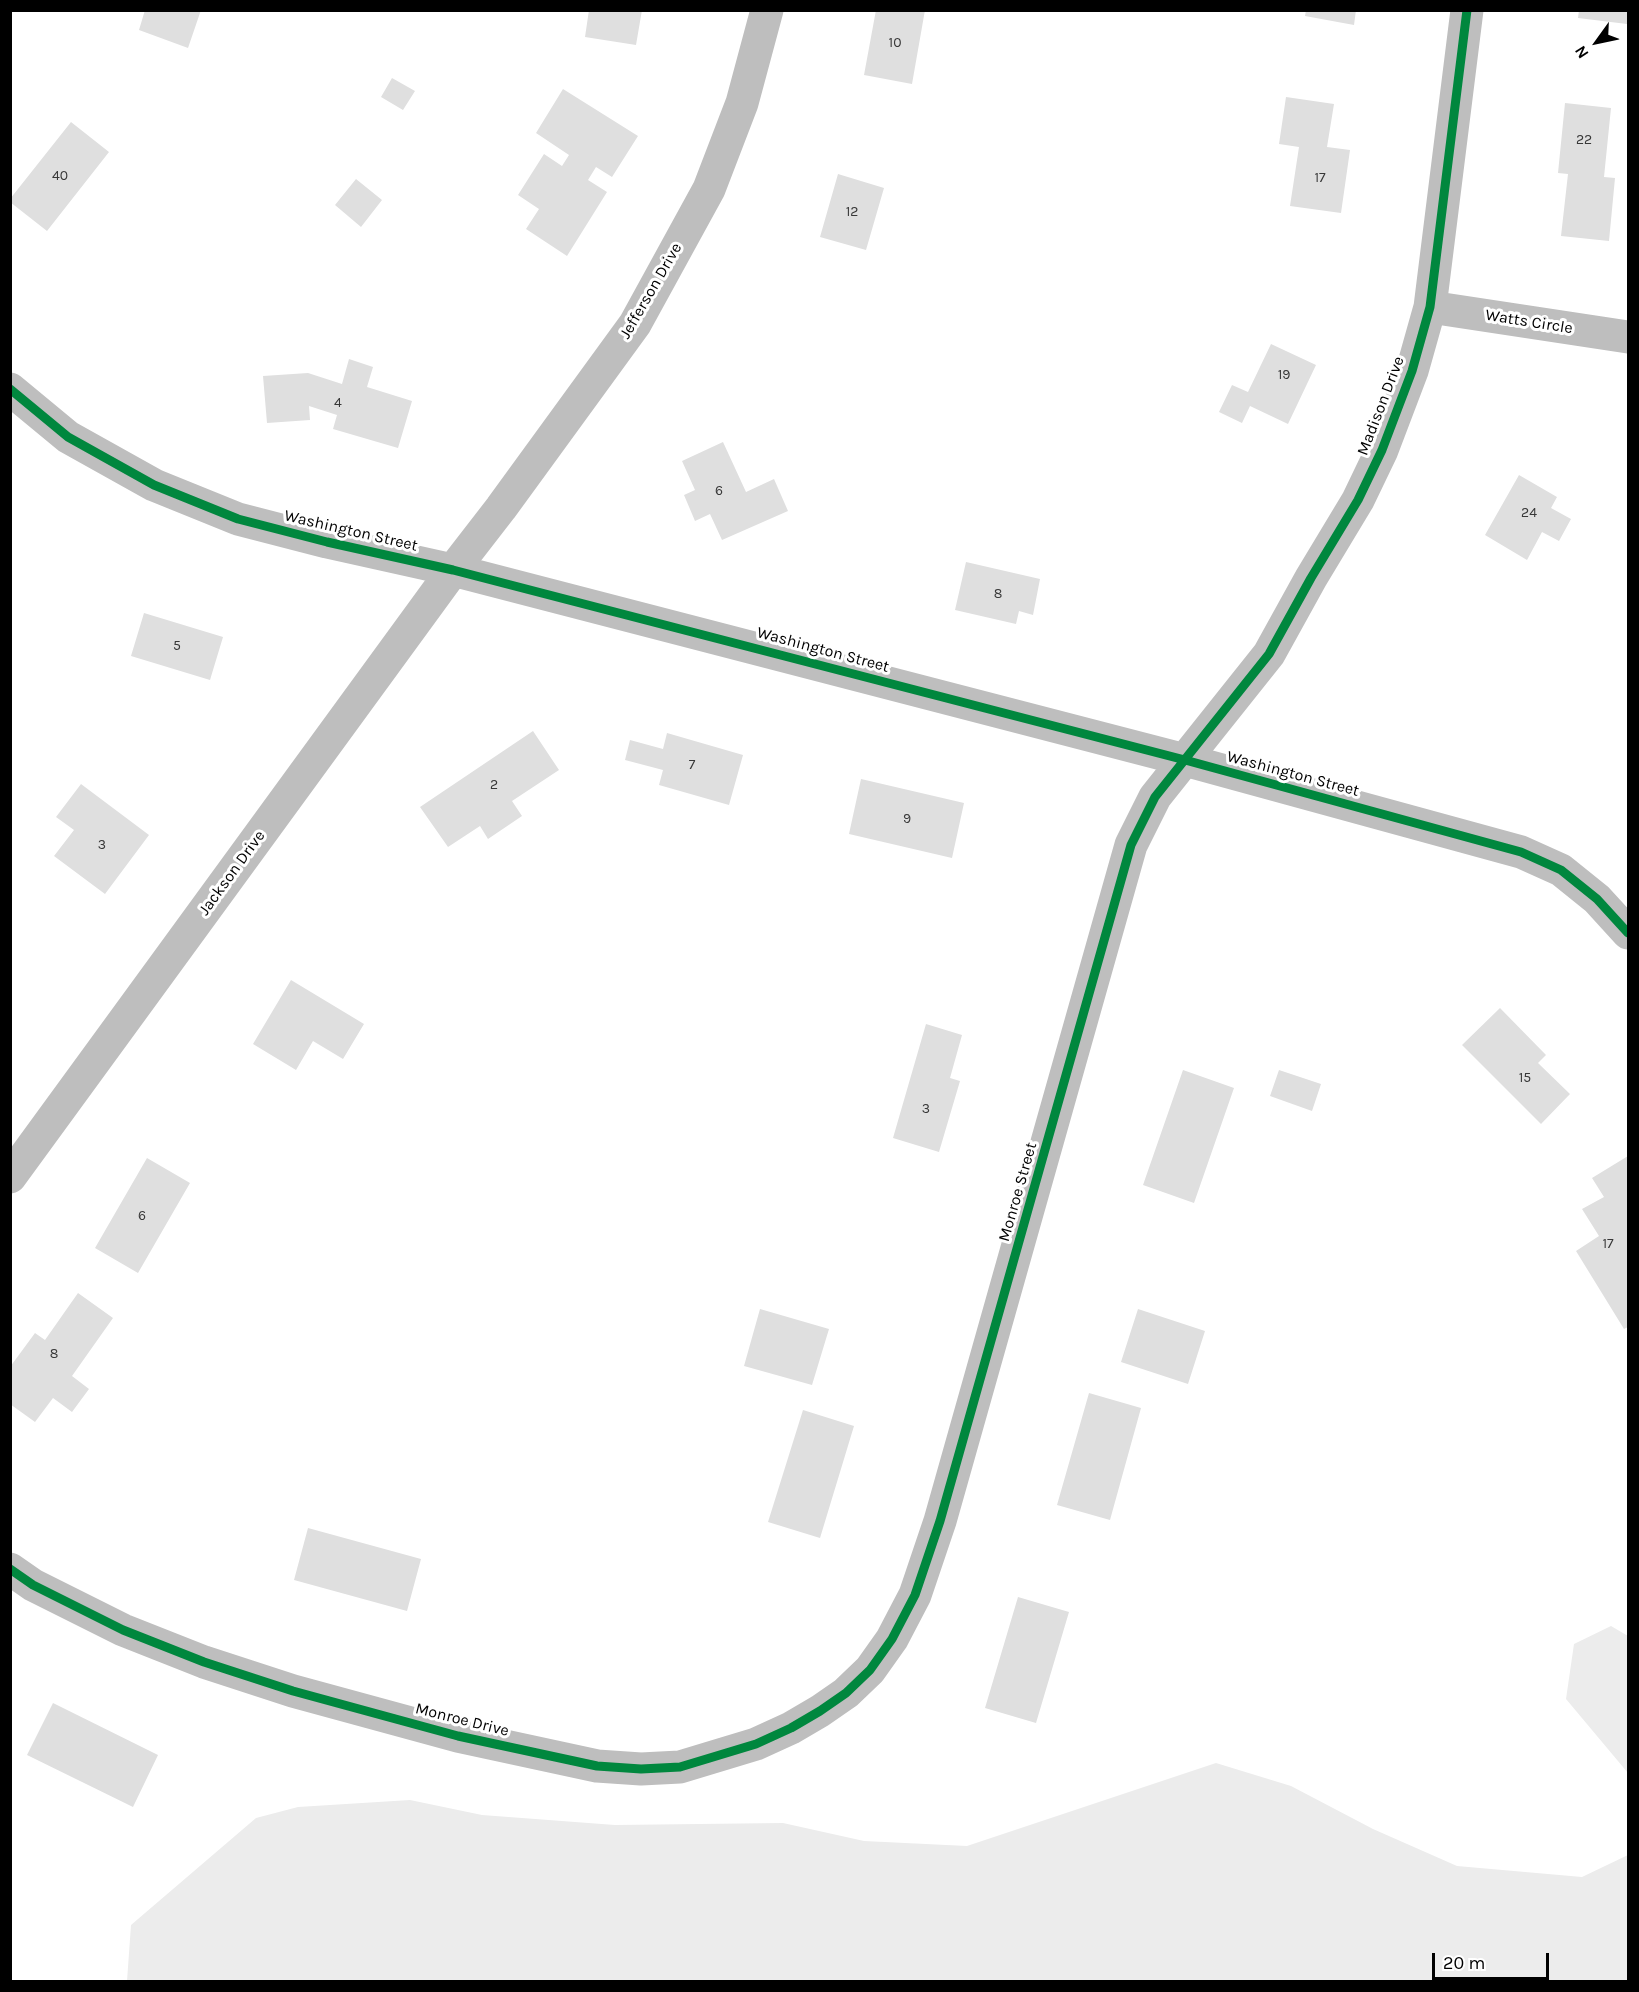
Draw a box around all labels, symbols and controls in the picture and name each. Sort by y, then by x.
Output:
north arrow [1567,12,1627,72]
house number: 10 [889,35,901,51]
text: N [1570,42,1593,62]
house number: 22 [1576,132,1592,148]
house number: 40 [52,168,68,184]
house number: 17 [1314,170,1326,186]
house number: 12 [846,204,858,220]
street label: Jefferson Drive [616,240,686,342]
street label: Watts Circle [1484,306,1574,338]
street label: Madison Drive [1353,354,1409,458]
house number: 19 [1278,367,1290,383]
house number: 4 [334,395,342,411]
house number: 6 [715,483,723,499]
house number: 24 [1521,505,1537,521]
street label: Washington Street [282,506,420,556]
house number: 8 [994,586,1002,602]
street label: Washington Street [755,623,891,677]
house number: 5 [173,638,181,654]
street label: Washington Street [1225,747,1361,801]
house number: 7 [689,757,695,773]
house number: 2 [490,777,498,793]
house number: 9 [903,811,911,827]
street label: Jackson Drive [195,827,269,919]
house number: 3 [98,837,106,853]
house number: 15 [1519,1070,1531,1086]
house number: 3 [922,1101,930,1117]
street label: Monroe Street [995,1140,1041,1244]
house number: 6 [138,1208,146,1224]
house number: 17 [1602,1236,1614,1252]
house number: 8 [50,1346,58,1362]
street label: Monroe Drive [413,1699,511,1741]
scale bar [1435,1941,1552,1979]
text: 20 m [1443,1952,1485,1974]

